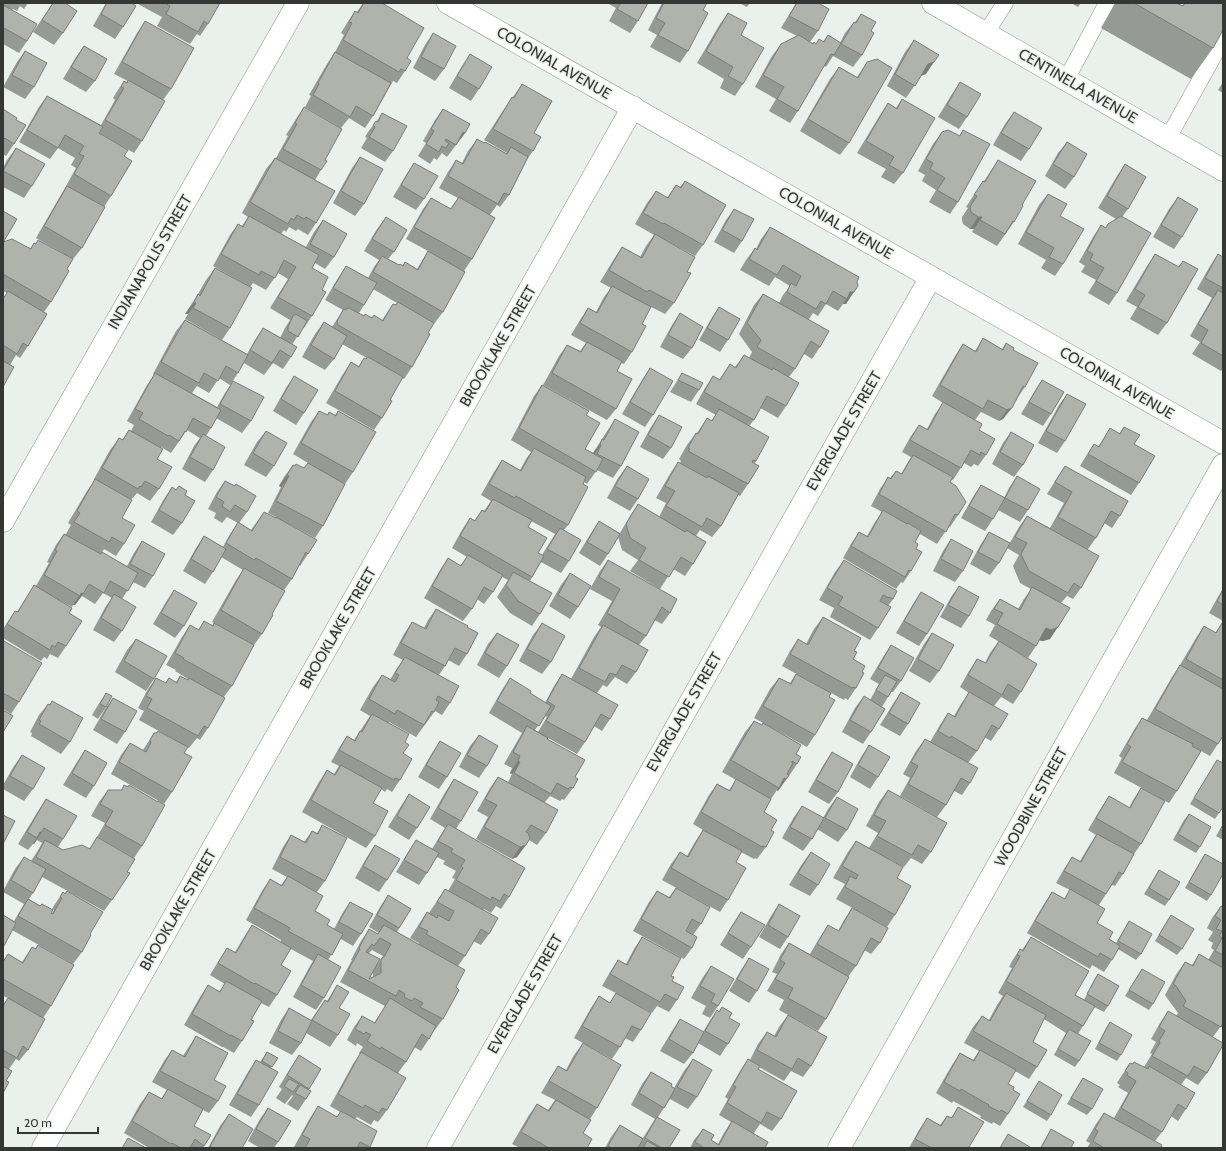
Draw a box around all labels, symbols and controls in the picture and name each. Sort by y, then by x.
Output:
street label: COLONIAL AVENUE [493,23,615,103]
street label: CENTINELA AVENUE [1015,45,1141,127]
street label: COLONIAL AVENUE [775,183,897,263]
street label: INDIANAPOLIS STREET [104,192,196,332]
street label: BROOKLAKE STREET [456,282,540,410]
street label: COLONIAL AVENUE [1056,343,1178,423]
street label: EVERGLADE STREET [803,368,885,494]
street label: BROOKLAKE STREET [296,564,380,692]
street label: EVERGLADE STREET [643,649,725,775]
street label: WOODBINE STREET [991,744,1071,870]
street label: BROOKLAKE STREET [136,846,220,974]
street label: EVERGLADE STREET [484,931,566,1057]
scale bar [18,1109,98,1135]
text: 20 m [24,1115,52,1130]

